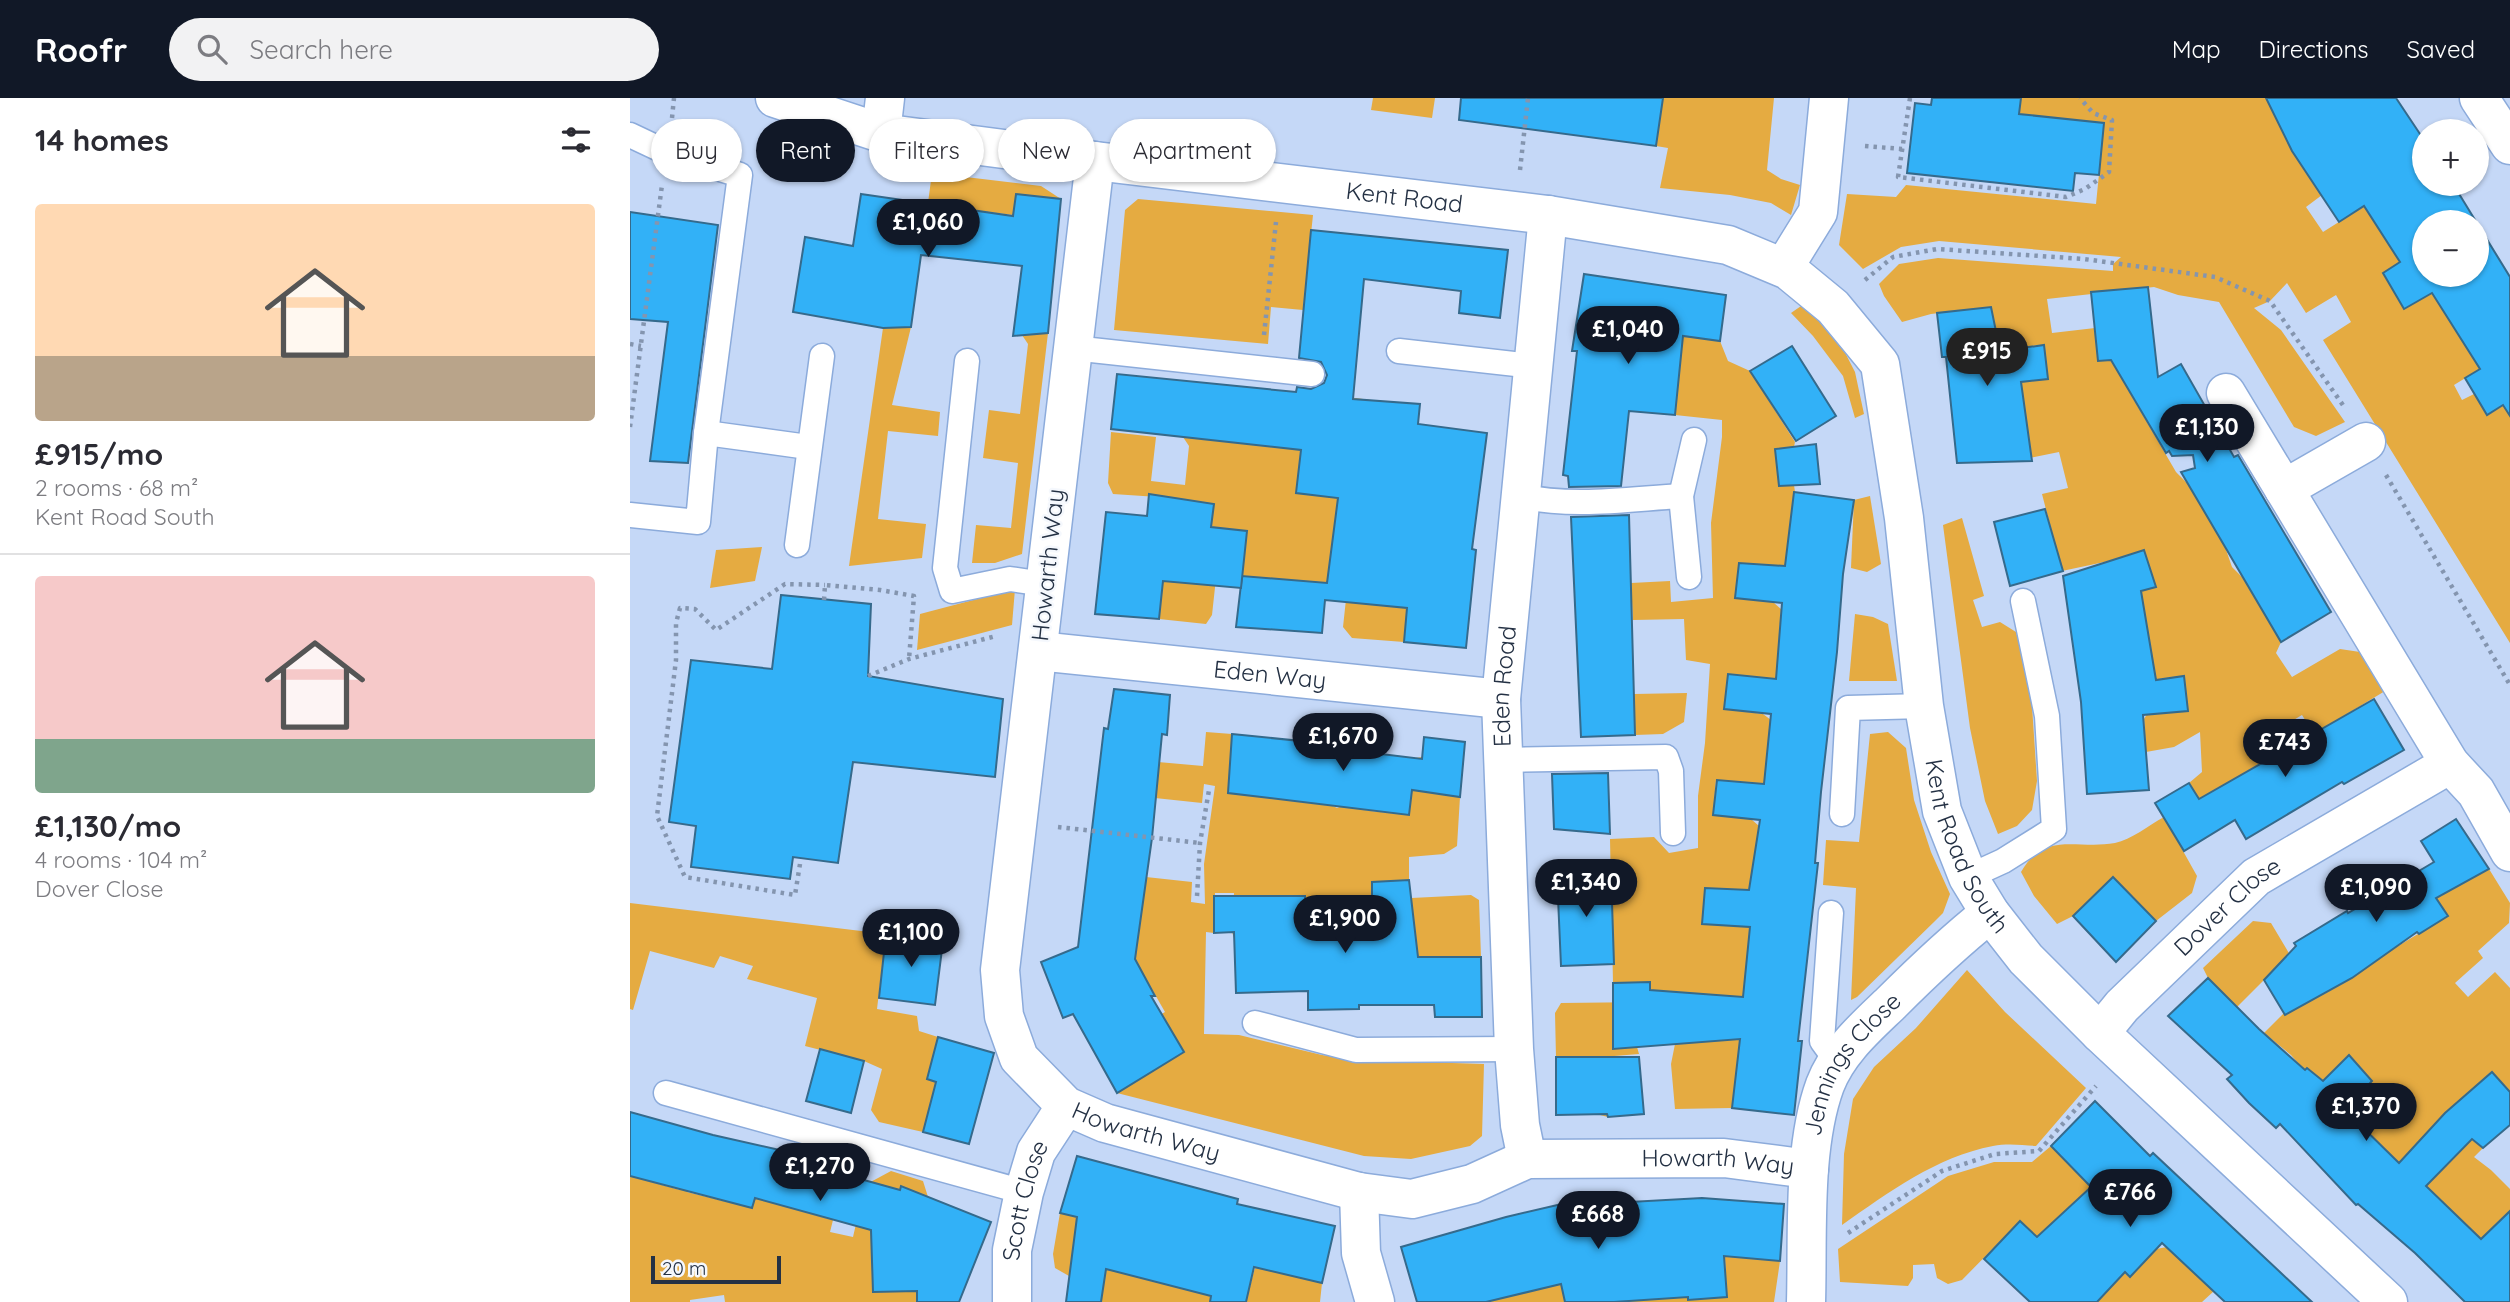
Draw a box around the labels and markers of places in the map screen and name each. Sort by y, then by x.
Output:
pin: £1,060 [871,200,985,259]
pin: £1,040 [1571,306,1685,366]
pin: £915 [1946,328,2028,388]
pin: £1,130 [2150,404,2264,464]
pin: £1,670 [1286,714,1400,773]
pin: £743 [2244,720,2326,779]
pin: £1,340 [1529,860,1643,919]
pin: £1,090 [2319,864,2433,924]
pin: £1,900 [1288,896,1402,955]
pin: £1,100 [854,910,968,969]
pin: £1,370 [2309,1084,2423,1143]
pin: £1,270 [763,1144,877,1203]
pin: £766 [2089,1170,2171,1229]
pin: £668 [1557,1192,1639,1251]

